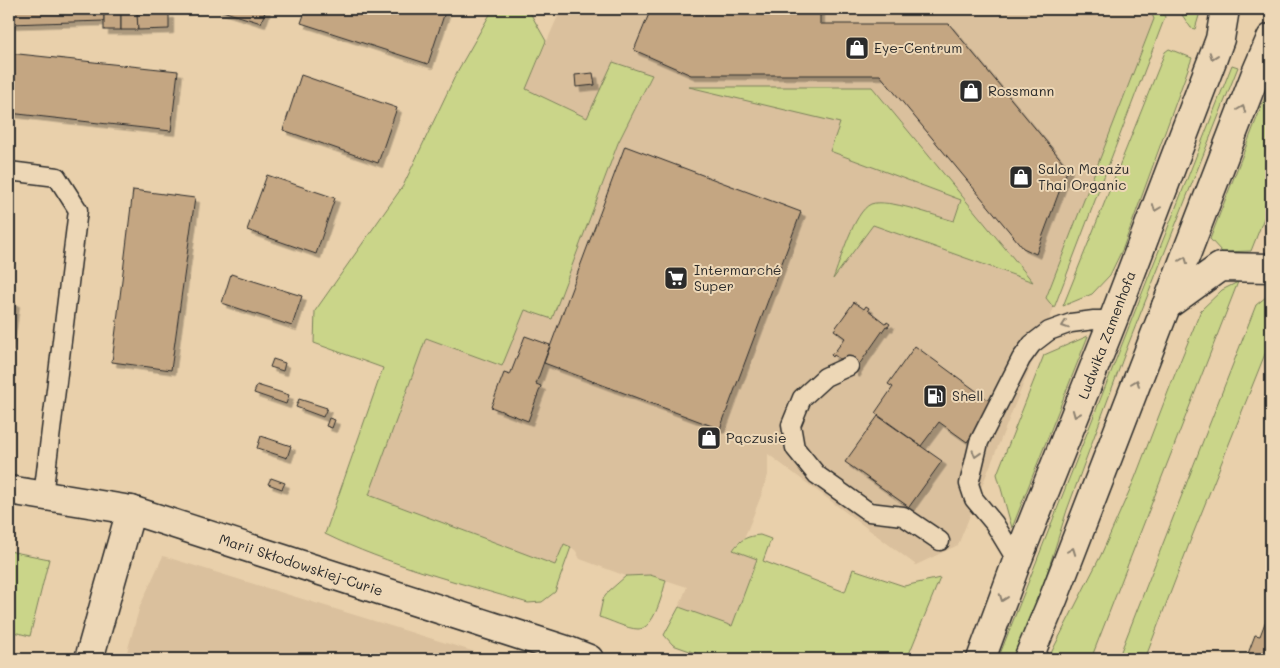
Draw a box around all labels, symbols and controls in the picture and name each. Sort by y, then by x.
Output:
shop icon: Eye-Centrum [844,35,870,61]
place label: Eye-Centrum [874,38,962,57]
one-way arrow [1209,51,1219,60]
shop icon: Rossmann [958,78,984,104]
place label: Rossmann [988,81,1054,100]
one-way arrow [1236,105,1247,114]
place label: Salon Masażu Thai Organic [1038,159,1130,194]
shop icon: Salon Masażu Thai Organic [1008,164,1034,190]
one-way arrow [1152,203,1162,212]
one-way arrow [1178,257,1188,265]
place label: Intermarché Super [694,260,781,295]
supermarket icon: Intermarché Super [663,265,689,291]
street label: Ludwika Zamenhofa [1073,268,1140,402]
one-way arrow [1061,320,1070,330]
one-way arrow [1130,379,1141,388]
fuel station icon: Shell [922,383,948,409]
place label: Shell [952,386,983,405]
one-way arrow [1071,409,1082,418]
shop icon: Pączusie [696,425,722,451]
place label: Pączusie [726,428,787,447]
one-way arrow [971,449,981,458]
street label: Marii Skłodowskiej-Curie [217,529,386,600]
one-way arrow [1066,547,1076,556]
one-way arrow [999,593,1009,602]

